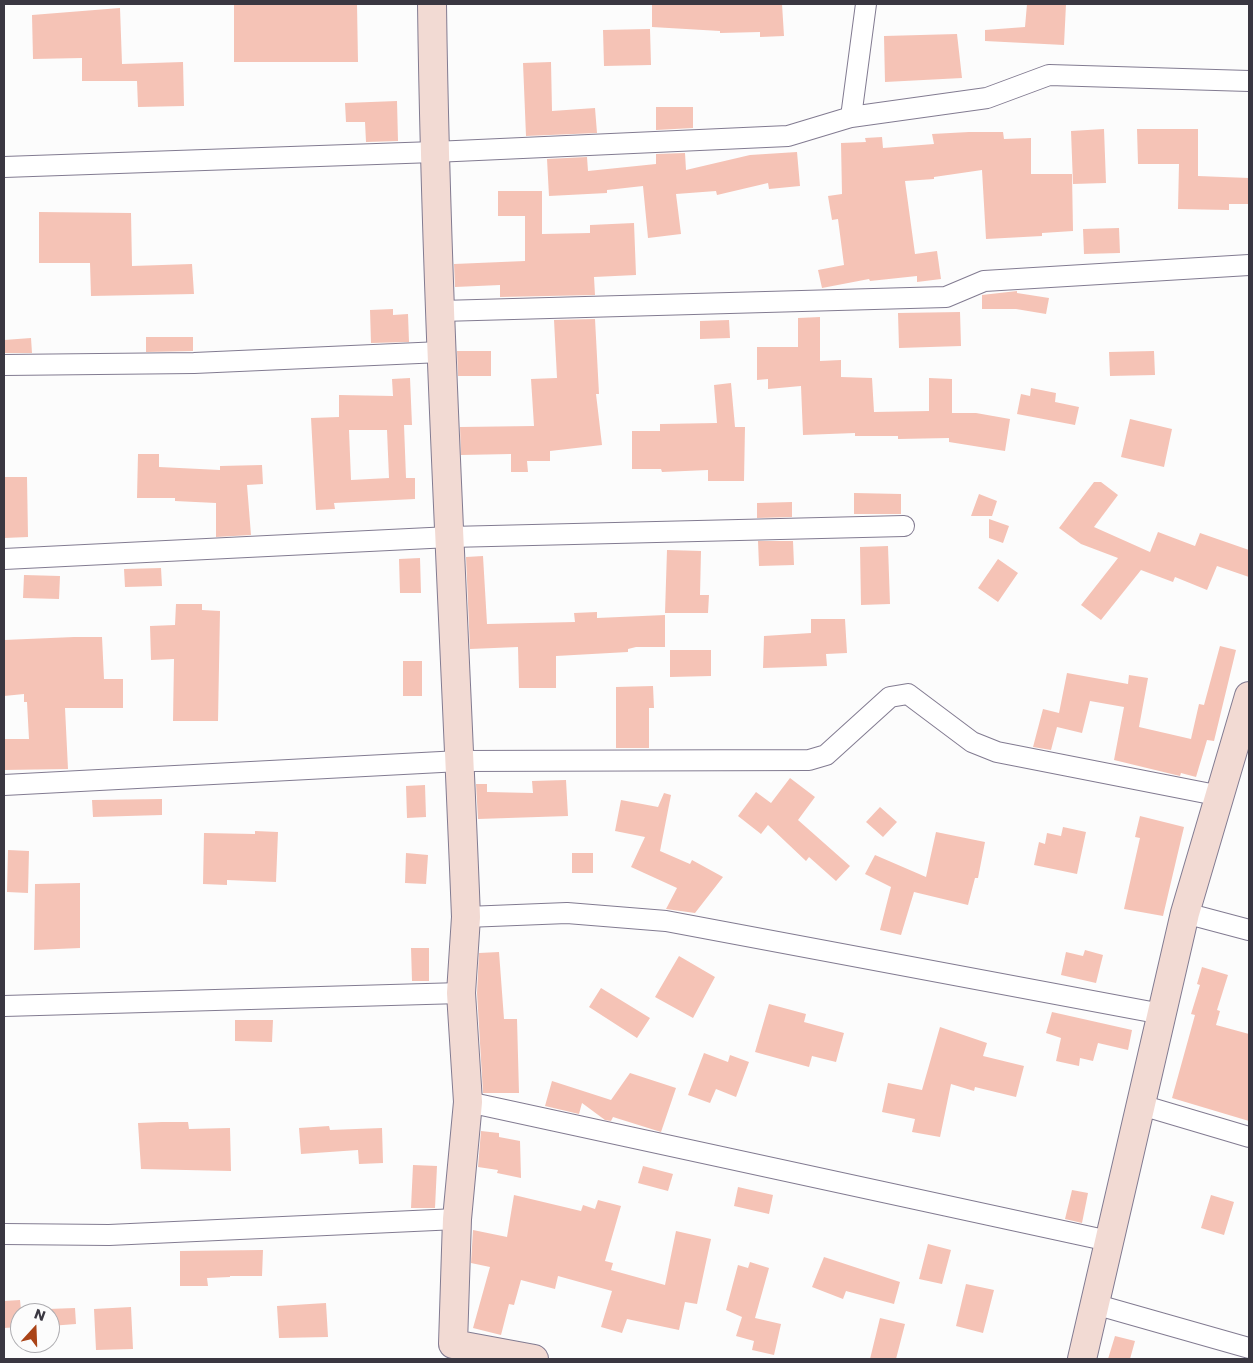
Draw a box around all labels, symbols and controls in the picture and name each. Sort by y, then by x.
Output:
north arrow [10,1303,60,1353]
text: N [31,1304,48,1326]

